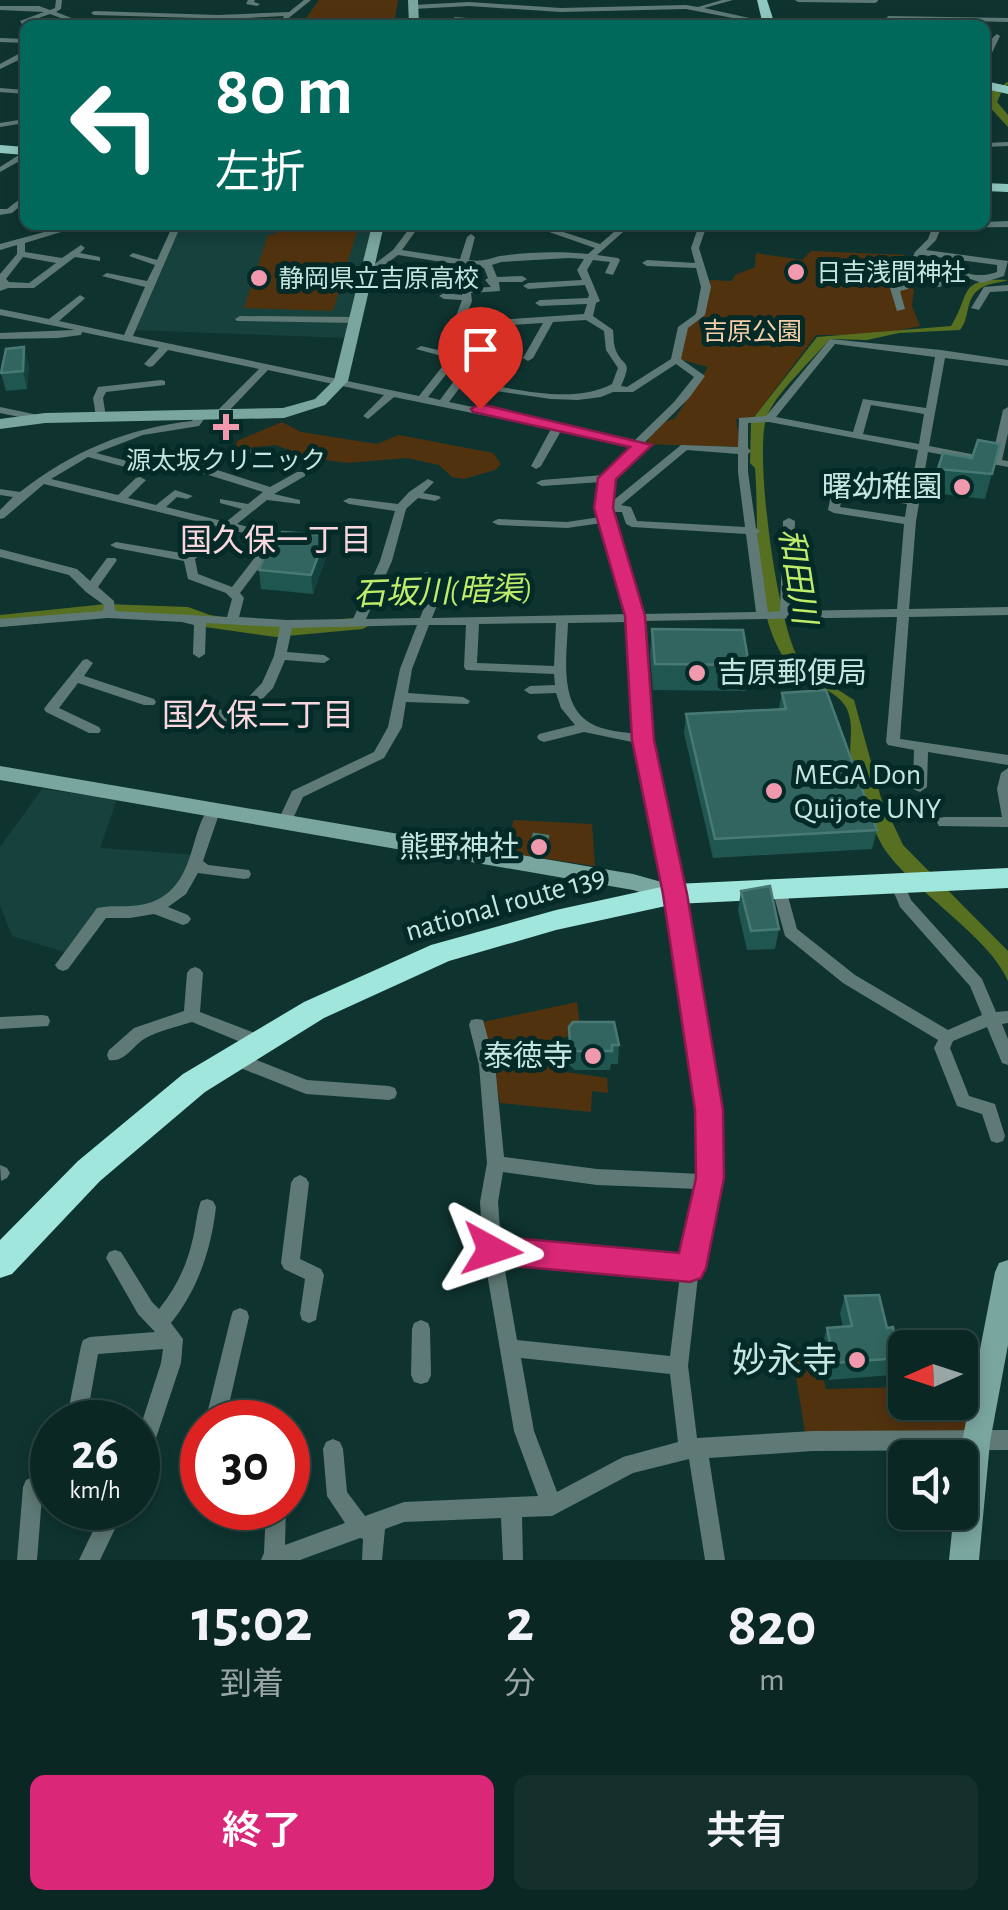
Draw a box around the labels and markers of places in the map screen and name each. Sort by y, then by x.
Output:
place label: 日吉浅間神社 [816,259,966,286]
marker: 日吉浅間神社 [785,261,807,283]
place label: 静岡県立吉原高校 [279,265,479,292]
marker: 静岡県立吉原高校 [248,267,270,289]
pin [438,307,523,410]
marker: 源太坂クリニック [213,414,239,440]
place label: 源太坂クリニック [126,448,326,474]
place label: 曙幼稚園 [822,471,942,503]
marker: 曙幼稚園 [951,476,973,498]
place label: 吉原郵便局 [717,657,867,689]
marker: 吉原郵便局 [686,662,708,684]
place label: MEGA Don Quijote UNY [794,760,942,824]
marker: MEGA Don Quijote UNY [763,780,785,802]
place label: 熊野神社 [399,831,519,863]
marker: 熊野神社 [528,836,550,858]
place label: 泰徳寺 [483,1040,573,1072]
marker: 泰徳寺 [582,1045,604,1067]
place label: 妙永寺 [732,1342,837,1379]
marker: 妙永寺 [846,1349,868,1371]

